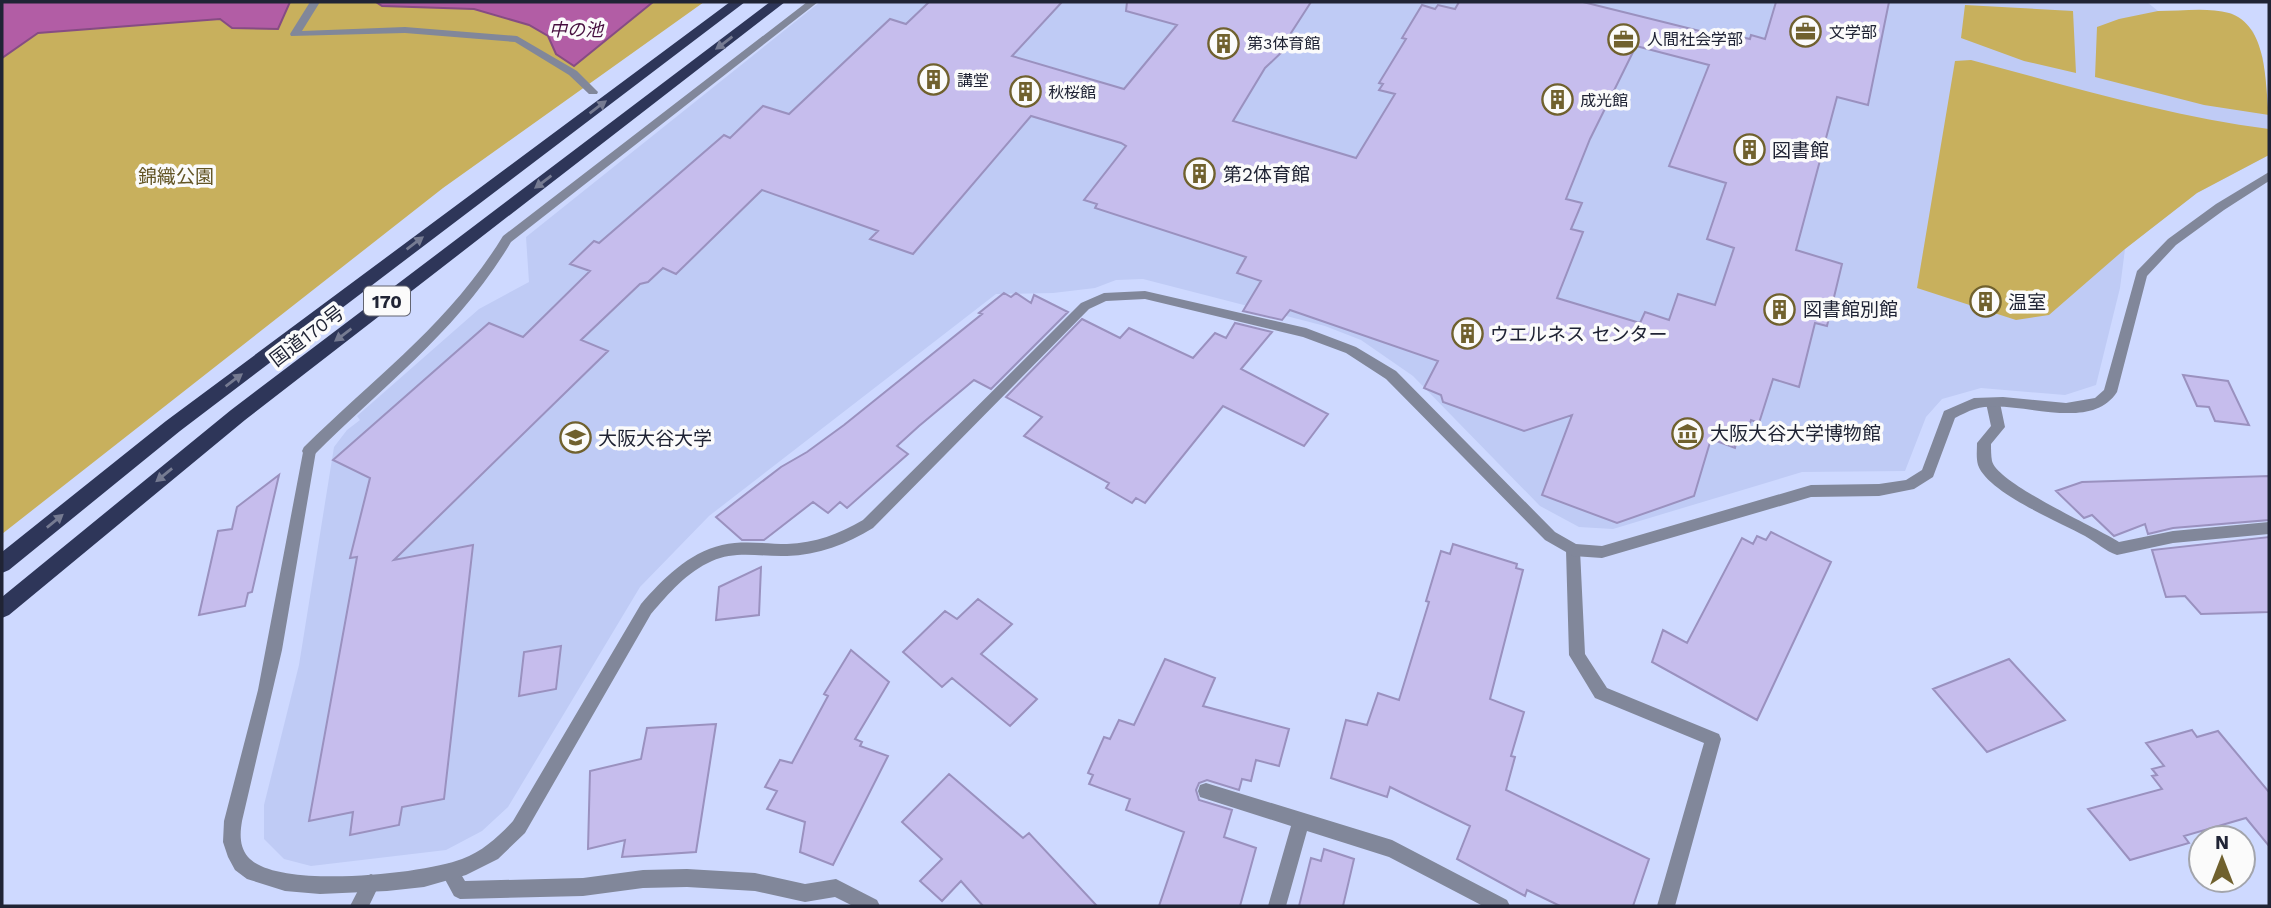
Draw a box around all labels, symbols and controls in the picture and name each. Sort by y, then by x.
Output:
office icon: 文学部 [1789,15,1823,49]
water label: 中の池 [549,19,605,40]
office icon: 人間社会学部 [1607,22,1641,56]
place label: 文学部 [1829,23,1877,42]
building icon: 第3体育館 [1207,26,1241,60]
place label: 人間社会学部 [1647,30,1743,49]
place label: 第3体育館 [1247,34,1320,53]
one-way arrow [715,36,733,51]
building icon: 講堂 [917,63,951,97]
place label: 講堂 [957,71,989,90]
building icon: 秋桜館 [1008,75,1042,109]
place label: 秋桜館 [1048,83,1096,102]
building icon: 成光館 [1540,83,1574,117]
place label: 成光館 [1580,91,1628,110]
one-way arrow [588,100,607,114]
building icon: 図書館 [1732,133,1766,167]
place label: 図書館 [1772,139,1829,162]
building icon: 第2体育館 [1183,157,1217,191]
place label: 第2体育館 [1223,163,1310,186]
park label: 錦織公園 [138,165,214,188]
one-way arrow [534,174,552,188]
one-way arrow [406,236,424,250]
building icon: 温室 [1968,285,2002,319]
road number: 170 [364,286,410,316]
place label: 温室 [2008,291,2046,314]
building icon: 図書館別館 [1763,292,1797,326]
place label: 図書館別館 [1803,298,1898,321]
street label: 国道170号 [266,301,348,371]
building icon: ウエルネス センター [1450,317,1484,351]
place label: ウエルネス センター [1490,323,1667,346]
one-way arrow [334,327,352,341]
one-way arrow [224,373,243,387]
museum icon: 大阪大谷大学博物館 [1670,416,1704,450]
school or university icon: 大阪大谷大学 [558,421,592,455]
place label: 大阪大谷大学博物館 [1710,422,1881,445]
place label: 大阪大谷大学 [598,427,712,450]
one-way arrow [155,467,172,482]
one-way arrow [45,513,63,528]
north arrow [2187,824,2257,894]
text: N [2215,831,2229,854]

